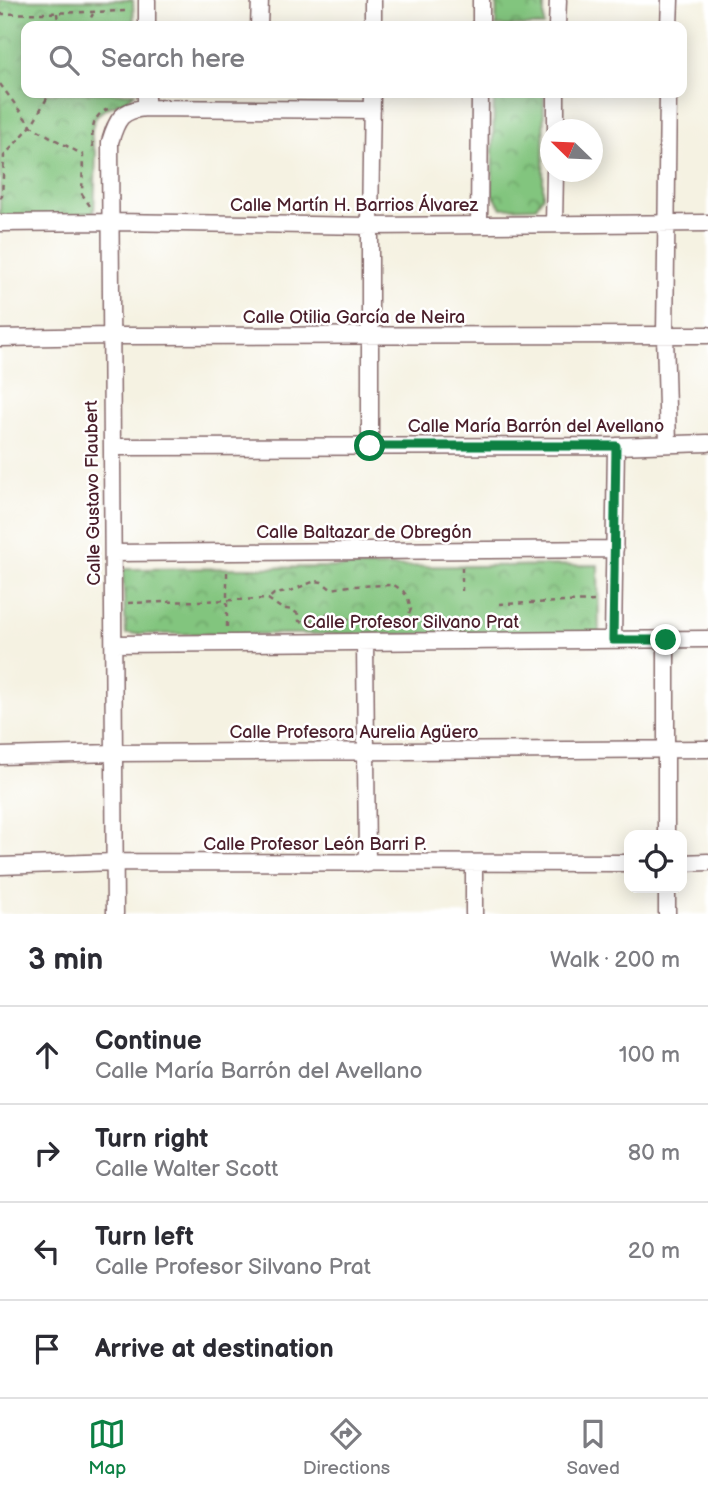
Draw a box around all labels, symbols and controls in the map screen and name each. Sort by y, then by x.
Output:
search box [21,21,687,98]
icon: search [45,41,83,79]
text: Search here [101,44,245,75]
north arrow [540,119,603,182]
street label: Calle Martín H. Barrios Álvarez [230,193,478,216]
street label: Calle Otilia García de Neira [243,307,465,328]
street label: Calle Gustavo Flaubert [81,400,105,586]
street label: Calle María Barrón del Avellano [408,416,664,437]
route start [354,430,385,461]
street label: Calle Baltazar de Obregón [256,522,472,543]
street label: Calle Profesor Silvano Prat [303,612,519,633]
route end [650,624,681,655]
street label: Calle Profesora Aurelia Agüero [229,722,479,743]
map controls [624,830,687,893]
button: locate [624,830,687,893]
street label: Calle Profesor León Barri P. [203,834,427,855]
text: 3 min [28,942,103,978]
text: Walk · 200 m [550,946,680,974]
text: Continue [95,1026,202,1057]
icon: ahead [28,1036,66,1074]
text: 100 m [619,1041,680,1069]
text: Calle María Barrón del Avellano [95,1057,423,1085]
text: Turn right [95,1124,208,1155]
icon: right [28,1134,66,1172]
text: 80 m [628,1139,680,1167]
text: Calle Walter Scott [95,1155,278,1183]
text: Turn left [95,1222,194,1253]
icon: left [28,1232,66,1270]
text: 20 m [628,1237,680,1265]
text: Calle Profesor Silvano Prat [95,1253,371,1281]
icon: arrive [28,1330,66,1368]
text: Arrive at destination [95,1334,334,1365]
tab: Map [88,1415,126,1480]
tab: Directions [303,1415,390,1480]
tab: Saved [566,1415,620,1480]

